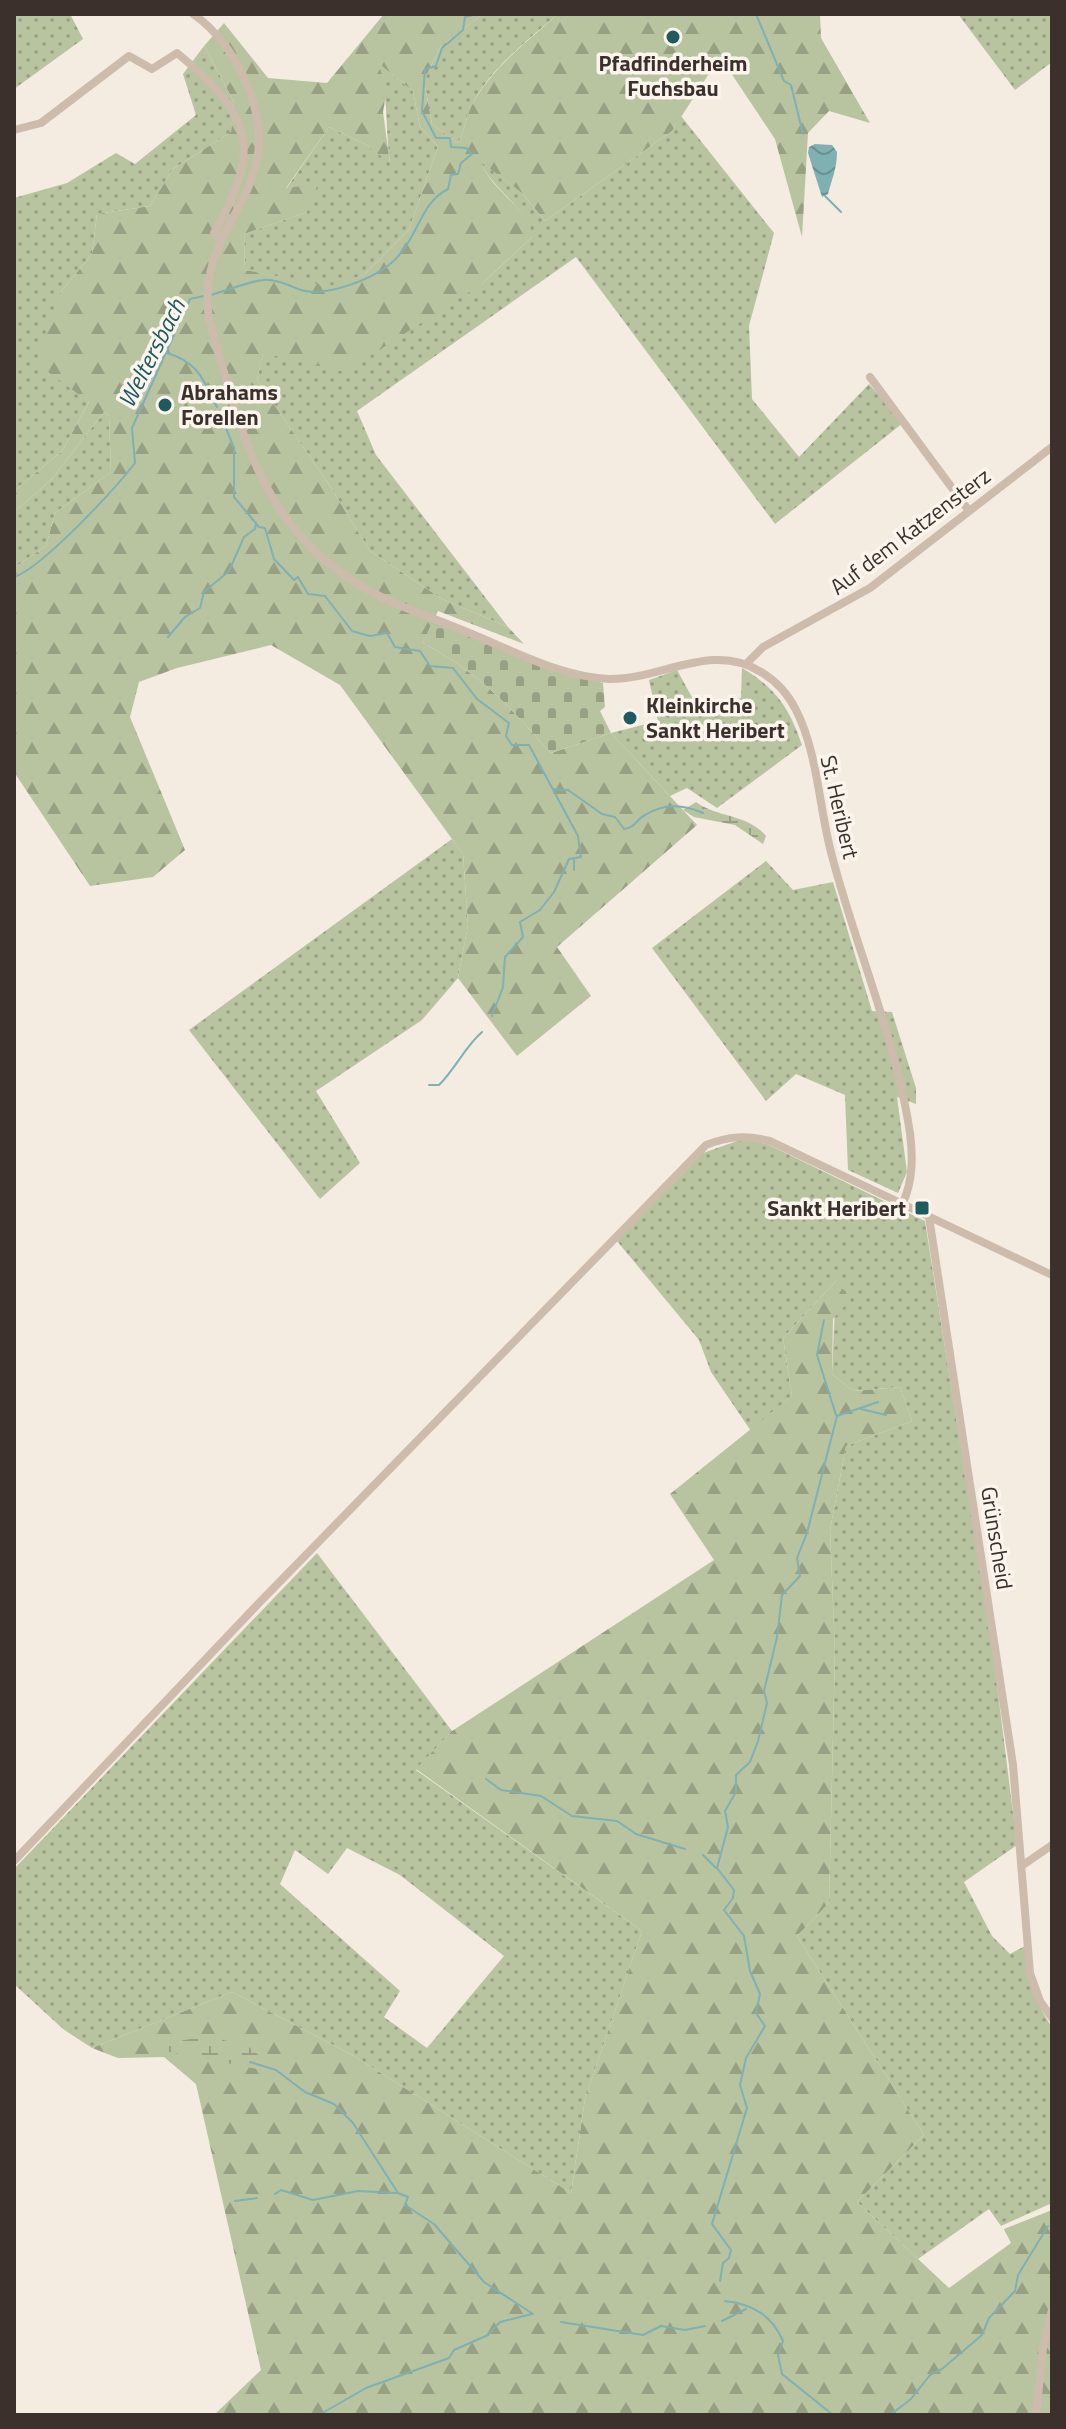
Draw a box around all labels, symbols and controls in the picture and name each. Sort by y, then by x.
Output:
marker: Pfadfinderheim Fuchsbau [664,28,682,46]
place label: Pfadfinderheim Fuchsbau [599,46,747,105]
water label: Weltersbach [108,291,194,414]
place label: Abrahams Forellen [181,375,278,434]
marker: Abrahams Forellen [156,396,174,414]
street label: Auf dem Katzensterz [822,459,998,603]
place label: Kleinkirche Sankt Heribert [646,688,785,747]
marker: Kleinkirche Sankt Heribert [621,709,639,727]
street label: St. Heribert [812,752,868,862]
place label: Sankt Heribert [767,1191,906,1225]
marker: Sankt Heribert [913,1199,931,1217]
street label: Grünscheid [972,1484,1022,1592]

